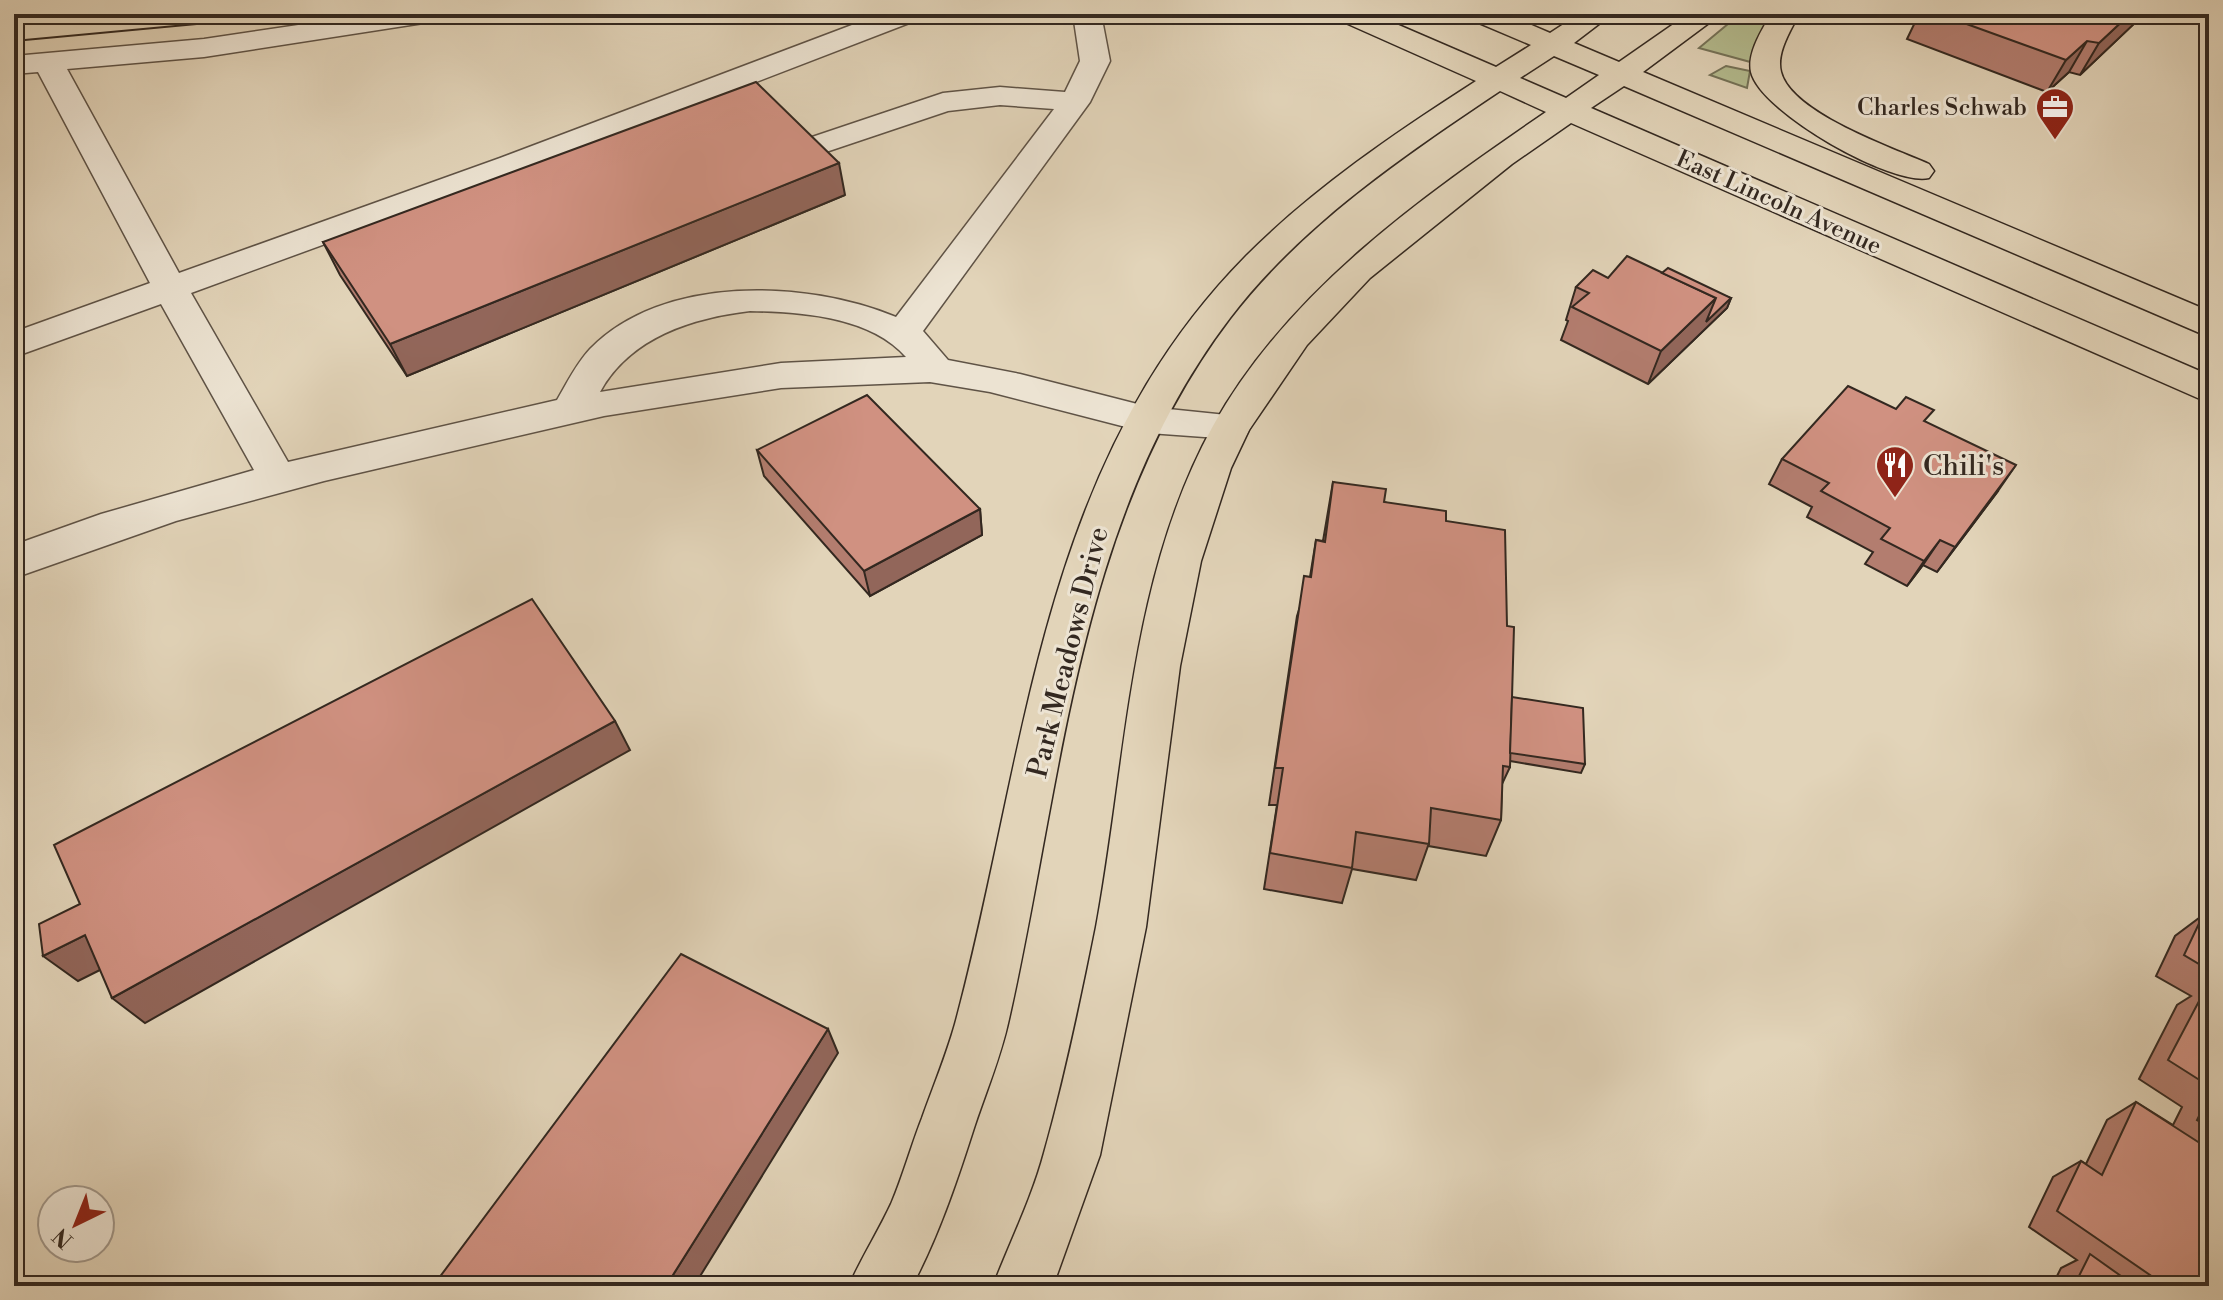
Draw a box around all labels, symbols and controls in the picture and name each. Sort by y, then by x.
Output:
office icon: Charles Schwab [2034,86,2076,141]
place label: Charles Schwab [1857,93,2027,123]
street label: East Lincoln Avenue [1671,144,1886,262]
restaurant icon: Chili's [1874,444,1916,499]
place label: Chili's [1923,449,2004,484]
street label: Park Meadows Drive [1020,523,1117,781]
north arrow [36,1184,116,1264]
text: N [47,1221,79,1253]

